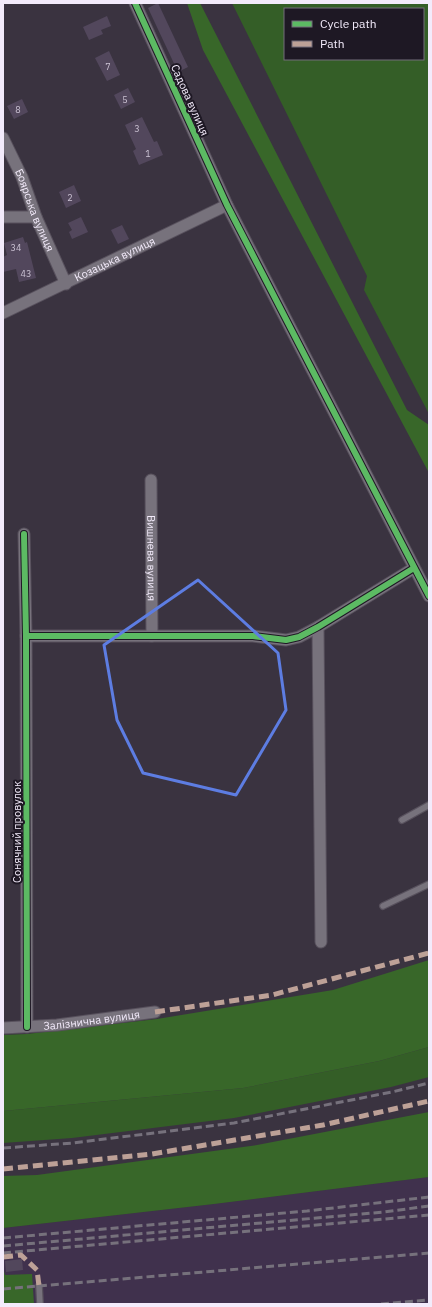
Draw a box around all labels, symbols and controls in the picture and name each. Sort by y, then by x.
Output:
legend [284,8,424,60]
text: Cycle path [320,16,377,31]
text: Path [320,36,345,51]
house number: 7 [105,61,111,72]
street label: Садова вулиця [168,62,212,138]
house number: 5 [122,94,128,105]
house number: 8 [15,104,21,115]
house number: 3 [134,123,140,134]
house number: 1 [145,148,151,159]
street label: Боярська вулиця [12,167,58,254]
house number: 2 [67,192,73,203]
street label: Козацька вулиця [72,234,157,285]
house number: 34 [11,242,21,253]
house number: 43 [21,268,31,279]
street label: Вишнева вулиця [144,515,159,601]
street label: Сонячний провулок [10,781,24,883]
street label: Залізнична вулиця [43,1007,141,1033]

